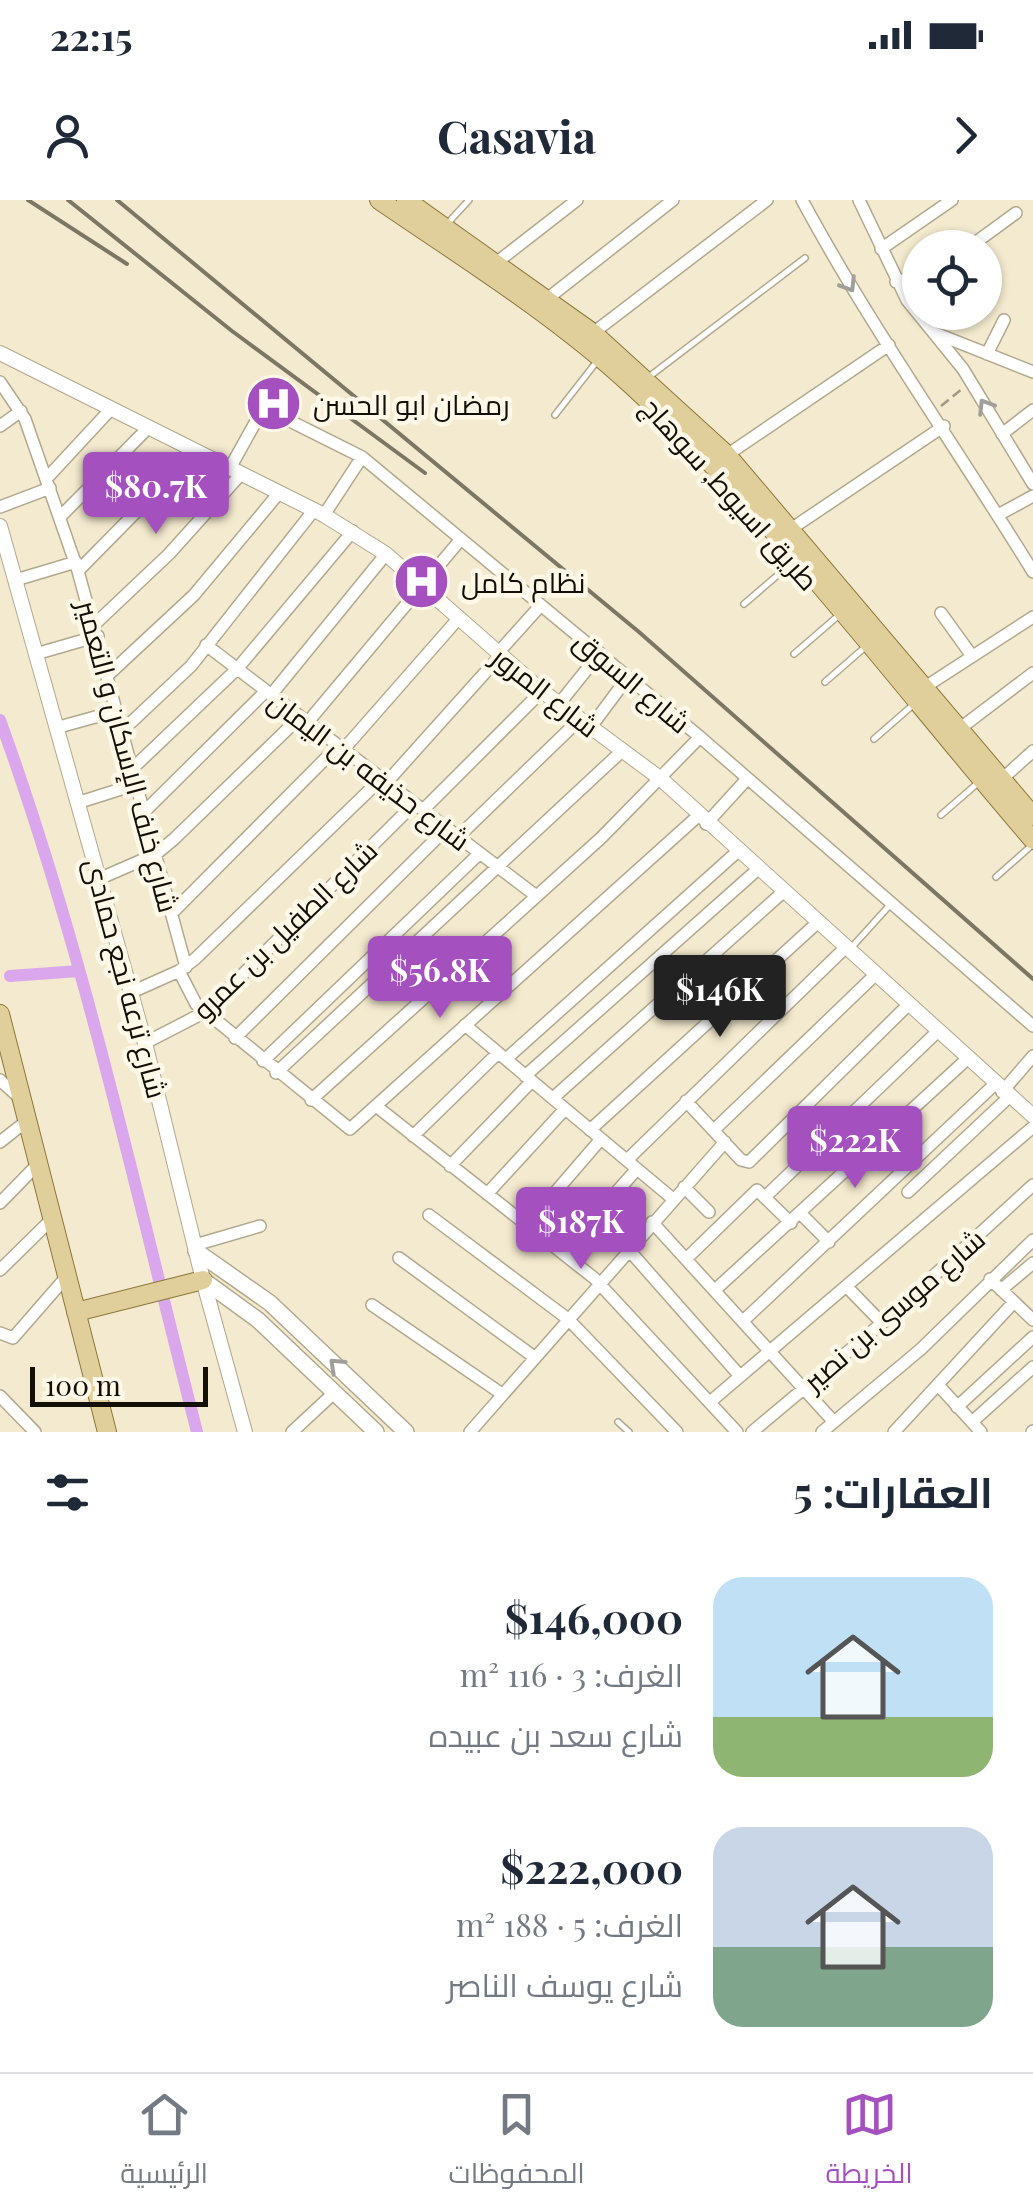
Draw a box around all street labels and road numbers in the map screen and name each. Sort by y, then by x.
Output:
street label: طريق اسيوط, سوهاج [633,389,828,599]
street label: شارع خلف الإسكان و التعمير [67,594,189,917]
street label: شارع السوق [566,622,699,742]
street label: شارع المرور [482,636,607,746]
street label: شارع حذيفه بن اليمان [260,682,478,860]
street label: شارع الطفيل بن عمرو [184,831,386,1028]
street label: شارع ترعه نجع حمادى [75,854,177,1103]
street label: شارع موسى بن نصير [793,1220,993,1401]

